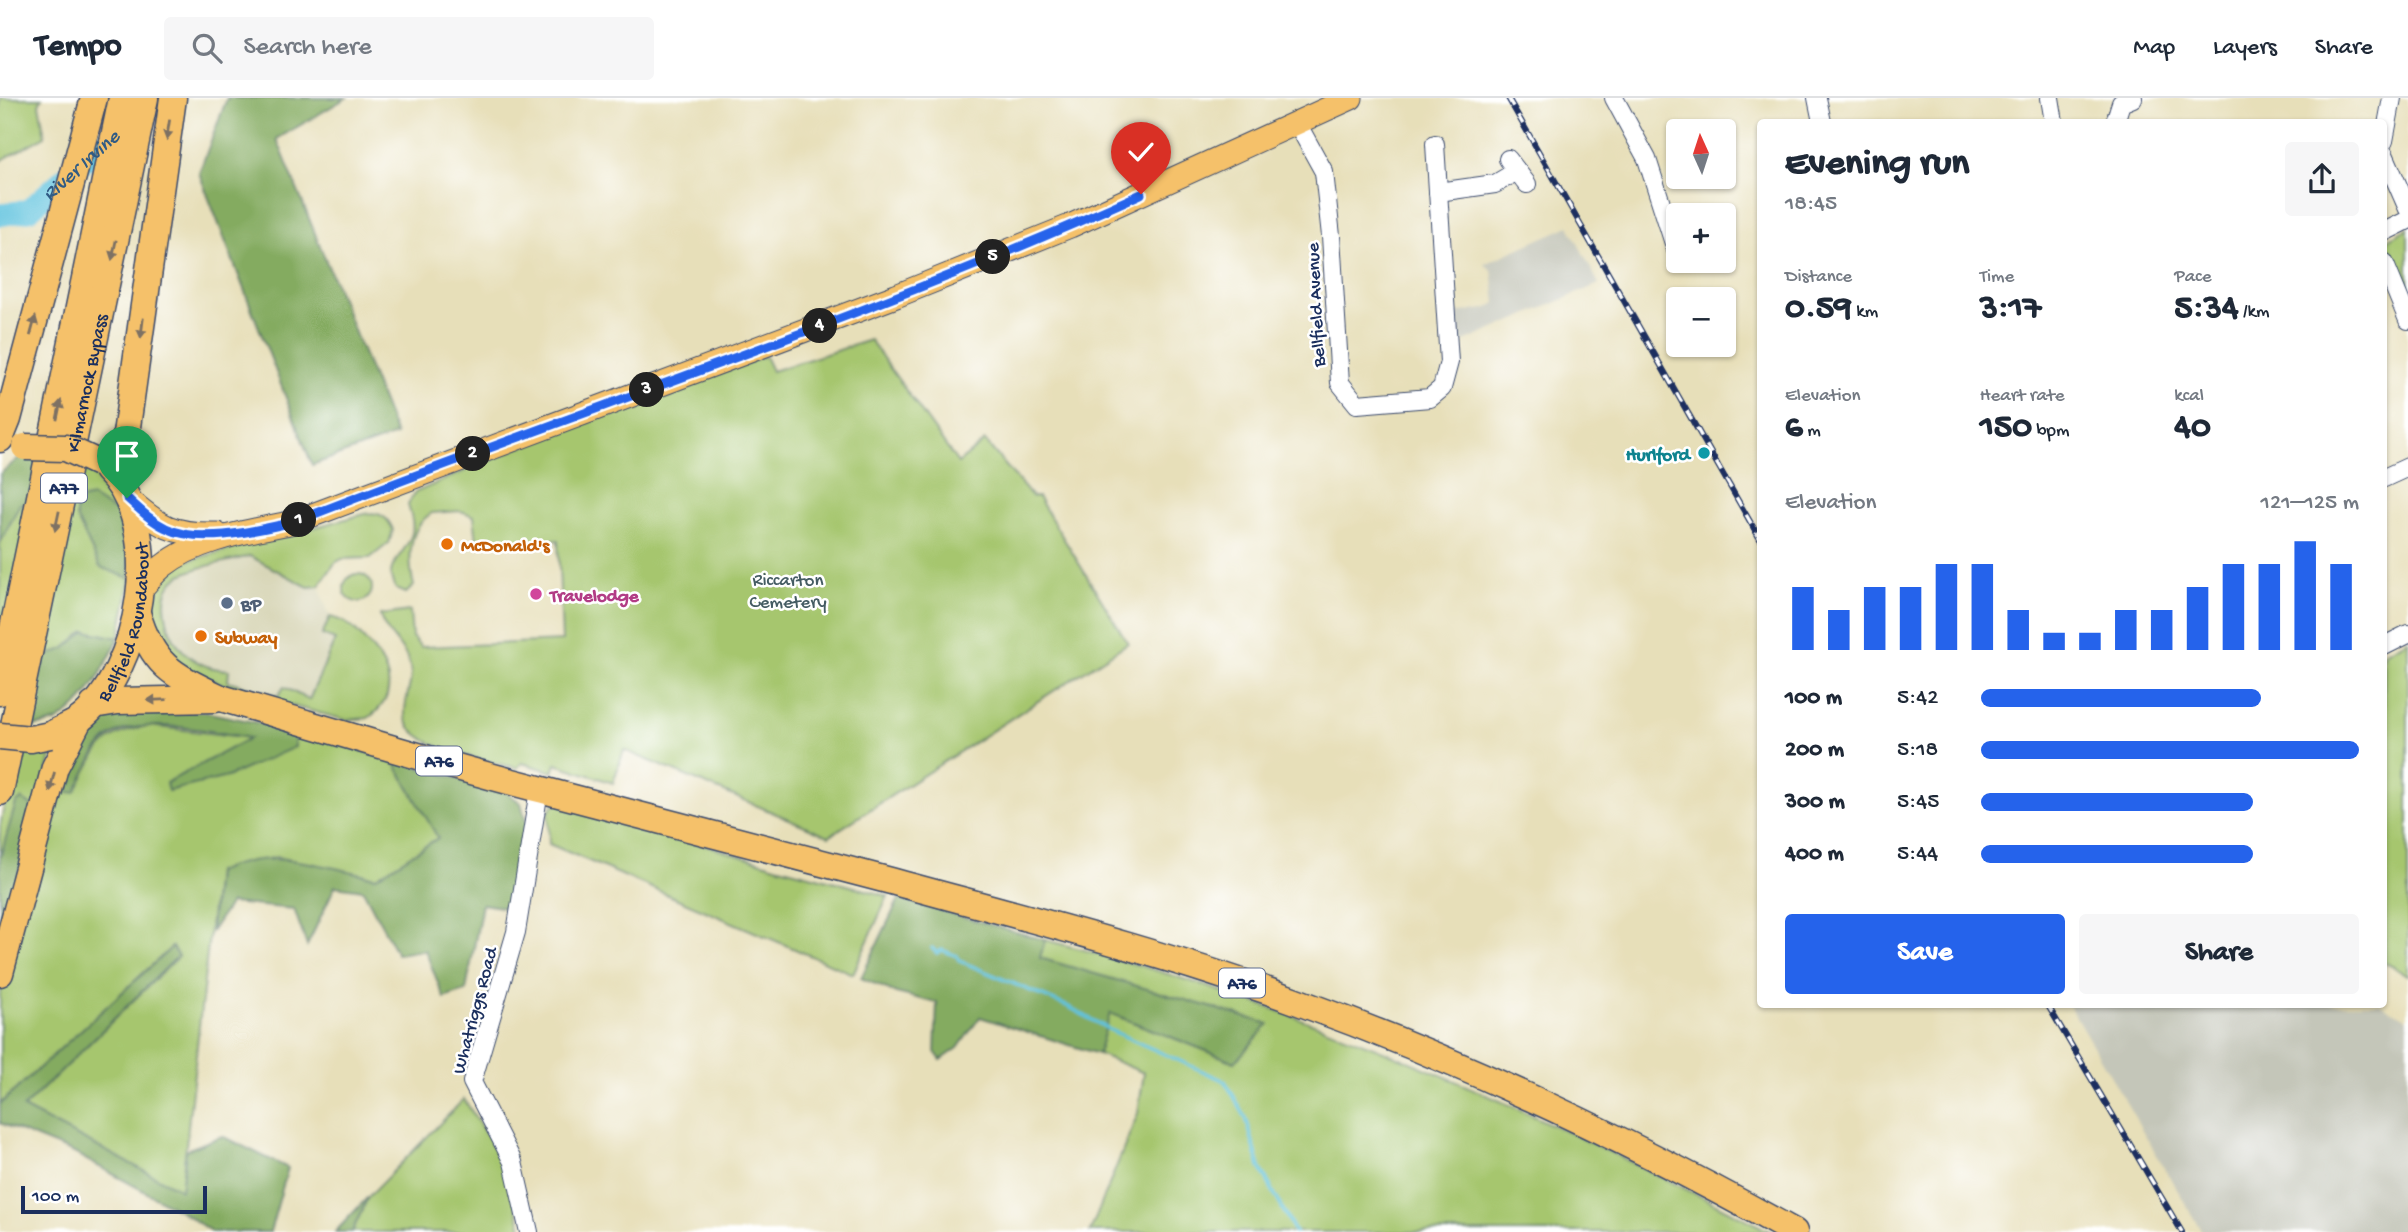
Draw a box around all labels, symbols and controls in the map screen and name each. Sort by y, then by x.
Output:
search box [164,17,654,80]
text: Tempo [35,29,122,67]
icon: search [188,29,226,67]
text: Search here [244,33,372,64]
text: Map [2133,34,2175,63]
text: Layers [2213,34,2277,63]
text: Share [2315,34,2373,63]
one-way arrow [162,119,173,141]
north arrow [1666,119,1736,189]
map controls [1666,119,1736,357]
pin [1111,122,1171,194]
water label: River Irvine [39,125,127,208]
icon: check [1122,133,1160,171]
button: share [2285,142,2359,216]
text: Evening run [1785,143,1969,187]
text: 18:45 [1785,191,1837,218]
button: + [1666,203,1736,273]
one-way arrow [108,239,119,261]
pin: 5 [976,240,1010,274]
street label: Bellfield Avenue [1303,242,1332,369]
text: 5 [988,245,998,268]
text: Distance [1785,266,1852,289]
text: Time [1980,266,2014,289]
text: Pace [2174,266,2212,289]
button: − [1666,287,1736,357]
text: 0.59 [1785,289,1852,330]
text: 3:17 [1980,289,2041,330]
text: 5:34 [2174,289,2238,330]
text: km [1852,301,1878,324]
text: /km [2238,301,2269,324]
pin: 4 [802,308,838,344]
street label: Kilmarnock Bypass [63,311,115,455]
text: 4 [815,314,824,337]
one-way arrow [28,315,39,337]
one-way arrow [137,317,148,339]
pin: 3 [630,372,664,408]
text: 3 [642,378,651,401]
text: Elevation [1785,385,1861,408]
text: Heart rate [1980,385,2065,408]
text: kcal [2174,385,2204,408]
one-way arrow [54,399,65,421]
text: 6 [1785,408,1803,449]
text: 150 [1980,408,2032,449]
text: 40 [2174,408,2211,449]
text: m [1803,420,1821,443]
text: bpm [2032,420,2069,443]
pin [97,426,157,498]
pin: 2 [456,436,490,472]
icon: arrive [108,437,146,475]
text: 2 [468,442,477,465]
place label: Hurlford [1626,445,1692,468]
marker: Hurlford [1696,445,1712,461]
road number: A77 [41,474,87,502]
text: Elevation [1785,490,1876,517]
text: 121–125 m [2261,490,2359,517]
pin: 1 [282,502,316,538]
text: 1 [295,508,302,531]
one-way arrow [51,510,62,532]
marker: McDonald's [439,536,455,552]
place label: McDonald's [461,536,551,559]
street label: Bellfield Roundabout [93,539,156,708]
park label: Riccarton Cemetery [749,570,827,615]
marker: Travelodge [528,586,544,602]
place label: Travelodge [548,586,640,609]
marker: BP [219,595,235,611]
place label: BP [240,595,263,618]
marker: Subway [193,628,209,644]
place label: Subway [215,628,278,651]
text: 100 m [1785,685,1842,712]
text: 5:42 [1897,685,1938,712]
one-way arrow [145,694,167,706]
text: 200 m [1785,737,1844,764]
text: 5:18 [1897,737,1938,764]
road number: A76 [416,746,462,776]
one-way arrow [46,771,57,793]
text: 300 m [1785,789,1845,816]
text: 5:45 [1897,789,1939,816]
text: 400 m [1785,841,1844,868]
text: 5:44 [1897,841,1938,868]
button: Save [1785,914,2065,994]
button: Share [2079,914,2359,994]
street label: Whatriggs Road [448,943,505,1077]
road number: A76 [1219,968,1265,998]
scale bar [21,1183,206,1215]
text: 100 m [32,1186,79,1209]

